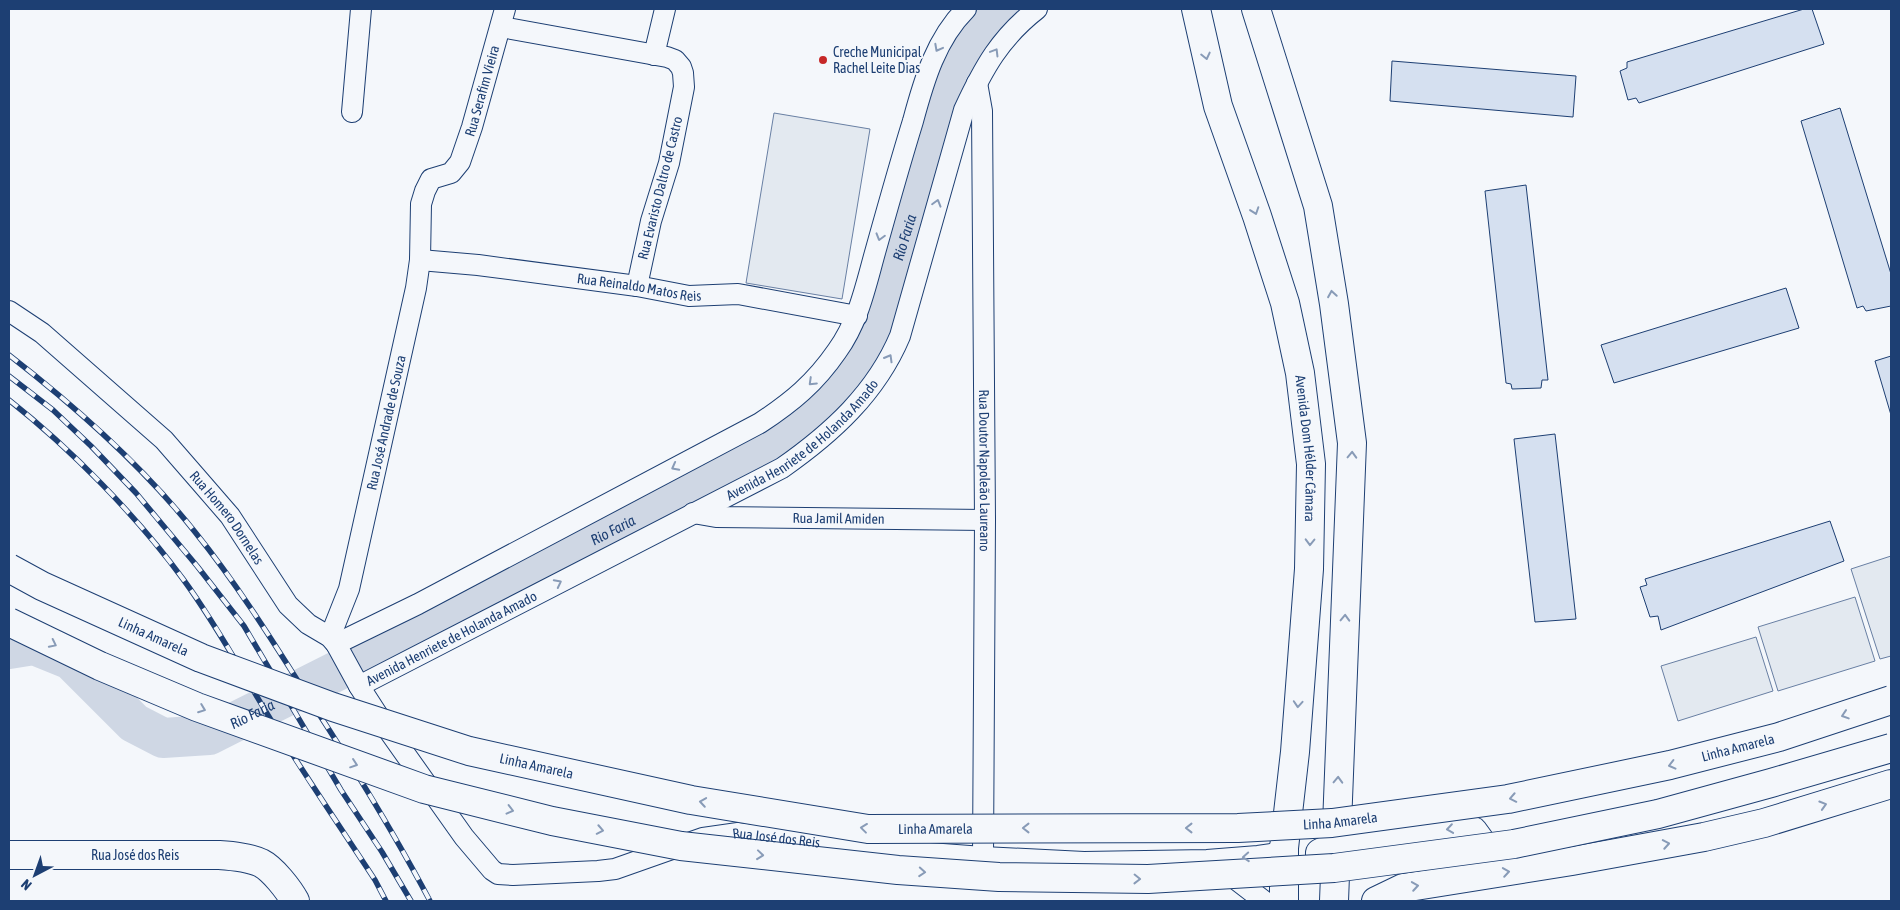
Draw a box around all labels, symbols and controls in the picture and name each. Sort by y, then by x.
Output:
street label: Rua Serafim Vieira [461,43,502,138]
one-way arrow [934,43,944,52]
place label: Creche Municipal Rachel Leite Dias [833,44,922,76]
one-way arrow [989,49,999,58]
one-way arrow [1200,52,1211,61]
marker: Creche Municipal Rachel Leite Dias [817,54,829,66]
street label: Rua Evaristo Daltro de Castro [634,115,686,261]
one-way arrow [932,199,942,208]
one-way arrow [1249,206,1259,215]
water label: Rio Faria [889,212,919,263]
one-way arrow [875,232,885,240]
street label: Rua Reinaldo Matos Reis [576,270,702,304]
one-way arrow [1328,290,1338,298]
street label: Rua José Andrade de Souza [363,354,409,492]
one-way arrow [883,354,893,363]
street label: Avenida Dom Hélder Câmara [1292,374,1319,522]
street label: Avenida Henriete de Holanda Amado [723,376,881,503]
one-way arrow [809,376,818,385]
street label: Rua Doutor Napoleão Laureano [976,389,993,552]
one-way arrow [1346,451,1357,459]
one-way arrow [672,461,681,471]
street label: Rua Homero Dornelas [187,468,267,567]
street label: Rua Jamil Amiden [792,510,885,527]
water label: Rio Faria [587,511,638,548]
one-way arrow [1304,538,1315,546]
one-way arrow [552,579,561,589]
street label: Avenida Henriete de Holanda Amado [363,588,539,689]
one-way arrow [1339,613,1350,621]
street label: Linha Amarela [116,614,191,659]
one-way arrow [48,637,57,648]
water label: Rio Faria [227,695,277,732]
one-way arrow [1293,700,1304,708]
one-way arrow [197,703,205,713]
one-way arrow [1841,710,1850,720]
street label: Linha Amarela [1700,730,1776,765]
street label: Linha Amarela [498,750,575,782]
one-way arrow [349,758,358,768]
one-way arrow [1668,759,1676,769]
one-way arrow [1333,776,1343,784]
one-way arrow [1508,792,1517,803]
one-way arrow [699,798,708,808]
one-way arrow [1819,800,1827,810]
one-way arrow [505,804,514,815]
street label: Linha Amarela [1302,809,1378,833]
street label: Linha Amarela [898,821,973,837]
one-way arrow [860,823,868,834]
one-way arrow [1022,823,1030,833]
one-way arrow [1185,823,1192,833]
one-way arrow [1445,823,1453,834]
one-way arrow [595,824,604,835]
street label: Rua José dos Reis [731,825,821,851]
one-way arrow [1661,840,1670,850]
street label: Rua José dos Reis [91,847,179,863]
one-way arrow [757,849,765,860]
north arrow [10,850,60,900]
one-way arrow [1242,851,1250,862]
one-way arrow [918,866,926,877]
one-way arrow [1502,867,1510,878]
one-way arrow [1134,874,1141,884]
text: N [18,876,35,894]
one-way arrow [1411,882,1420,892]

